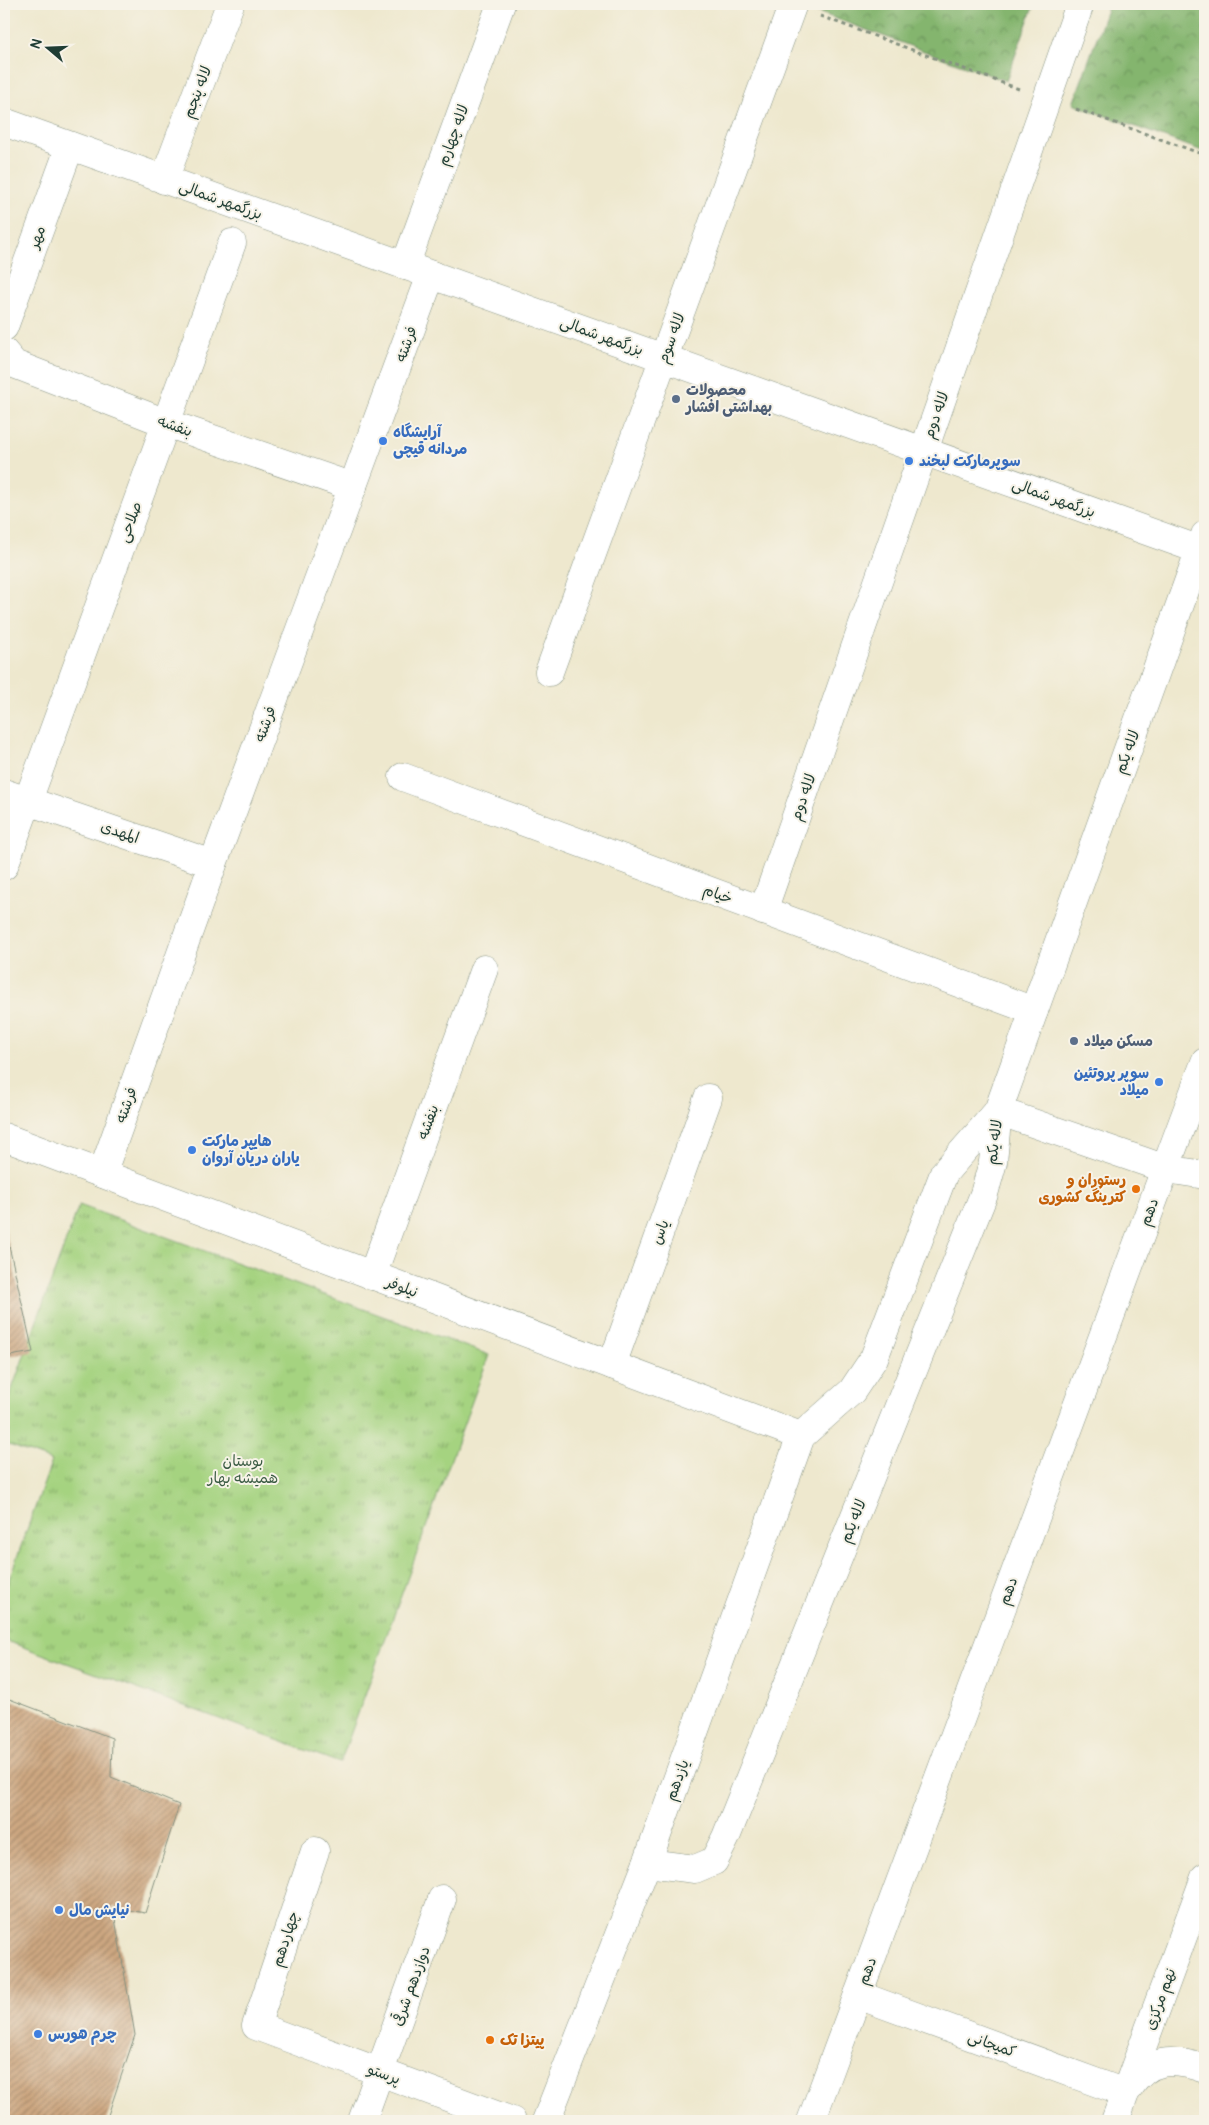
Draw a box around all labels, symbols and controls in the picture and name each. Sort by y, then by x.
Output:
north arrow [22,22,72,72]
text: N [27,37,46,51]
street label: لاله پنجم [179,63,218,122]
street label: لاله چهارم [434,102,474,169]
street label: بزرگمهر شمالی [177,177,265,224]
street label: مهر [24,223,50,253]
street label: لاله سوم [654,310,691,367]
street label: بزرگمهر شمالی [558,313,646,360]
street label: فرشته [391,324,422,365]
place label: محصولات بهداشتی افشار [684,381,772,417]
street label: لاله دوم [920,389,955,442]
marker: محصولات بهداشتی افشار [670,393,682,405]
street label: بنفشه [155,411,195,442]
place label: آرایشگاه مردانه قیچی [393,422,468,459]
marker: آرایشگاه مردانه قیچی [377,435,389,447]
place label: سوپرمارکت لبخند [919,452,1021,471]
marker: سوپرمارکت لبخند [903,455,915,467]
street label: بزرگمهر شمالی [1010,475,1098,522]
street label: صلاحی [114,499,147,545]
street label: فرشته [250,704,281,745]
street label: لاله یکم [1111,728,1146,778]
street label: لاله دوم [787,771,822,824]
street label: المهدی [98,817,142,848]
street label: خیام [700,880,735,909]
place label: مسکن میلاد [1084,1032,1153,1051]
marker: مسکن میلاد [1068,1035,1080,1047]
place label: سوپر پروتئین میلاد [1074,1064,1149,1100]
marker: سوپر پروتئین میلاد [1153,1076,1165,1088]
street label: فرشته [111,1085,142,1126]
street label: بنفشه [413,1102,444,1142]
street label: لاله یکم [982,1118,1009,1166]
place label: هایپر مارکت یاران دریان آروان [202,1132,300,1168]
marker: هایپر مارکت یاران دریان آروان [186,1144,198,1156]
place label: رستوران و کترینگ کشوری [1039,1171,1126,1207]
marker: رستوران و کترینگ کشوری [1130,1183,1142,1195]
street label: دهم [1136,1196,1165,1229]
street label: یاس [647,1217,674,1247]
street label: نیلوفر [382,1272,420,1302]
park label: بوستان همیشه بهار [207,1452,278,1488]
street label: لاله یکم [836,1497,873,1547]
street label: دهم [995,1575,1024,1608]
street label: یازدهم [661,1757,696,1804]
place label: نیایش مال [69,1901,129,1920]
marker: نیایش مال [53,1904,65,1916]
street label: چهاردهم [268,1909,305,1970]
street label: دوازدهم شرقی [386,1943,436,2029]
street label: دهم [854,1955,883,1988]
street label: نهم مرکزی [1140,1966,1182,2034]
place label: چرم هورس [48,2025,117,2045]
street label: کمیجانی [965,2027,1018,2062]
marker: چرم هورس [32,2028,44,2040]
place label: پیتزا تک [500,2031,545,2050]
marker: پیتزا تک [484,2034,496,2046]
street label: پرستو [364,2059,403,2089]

